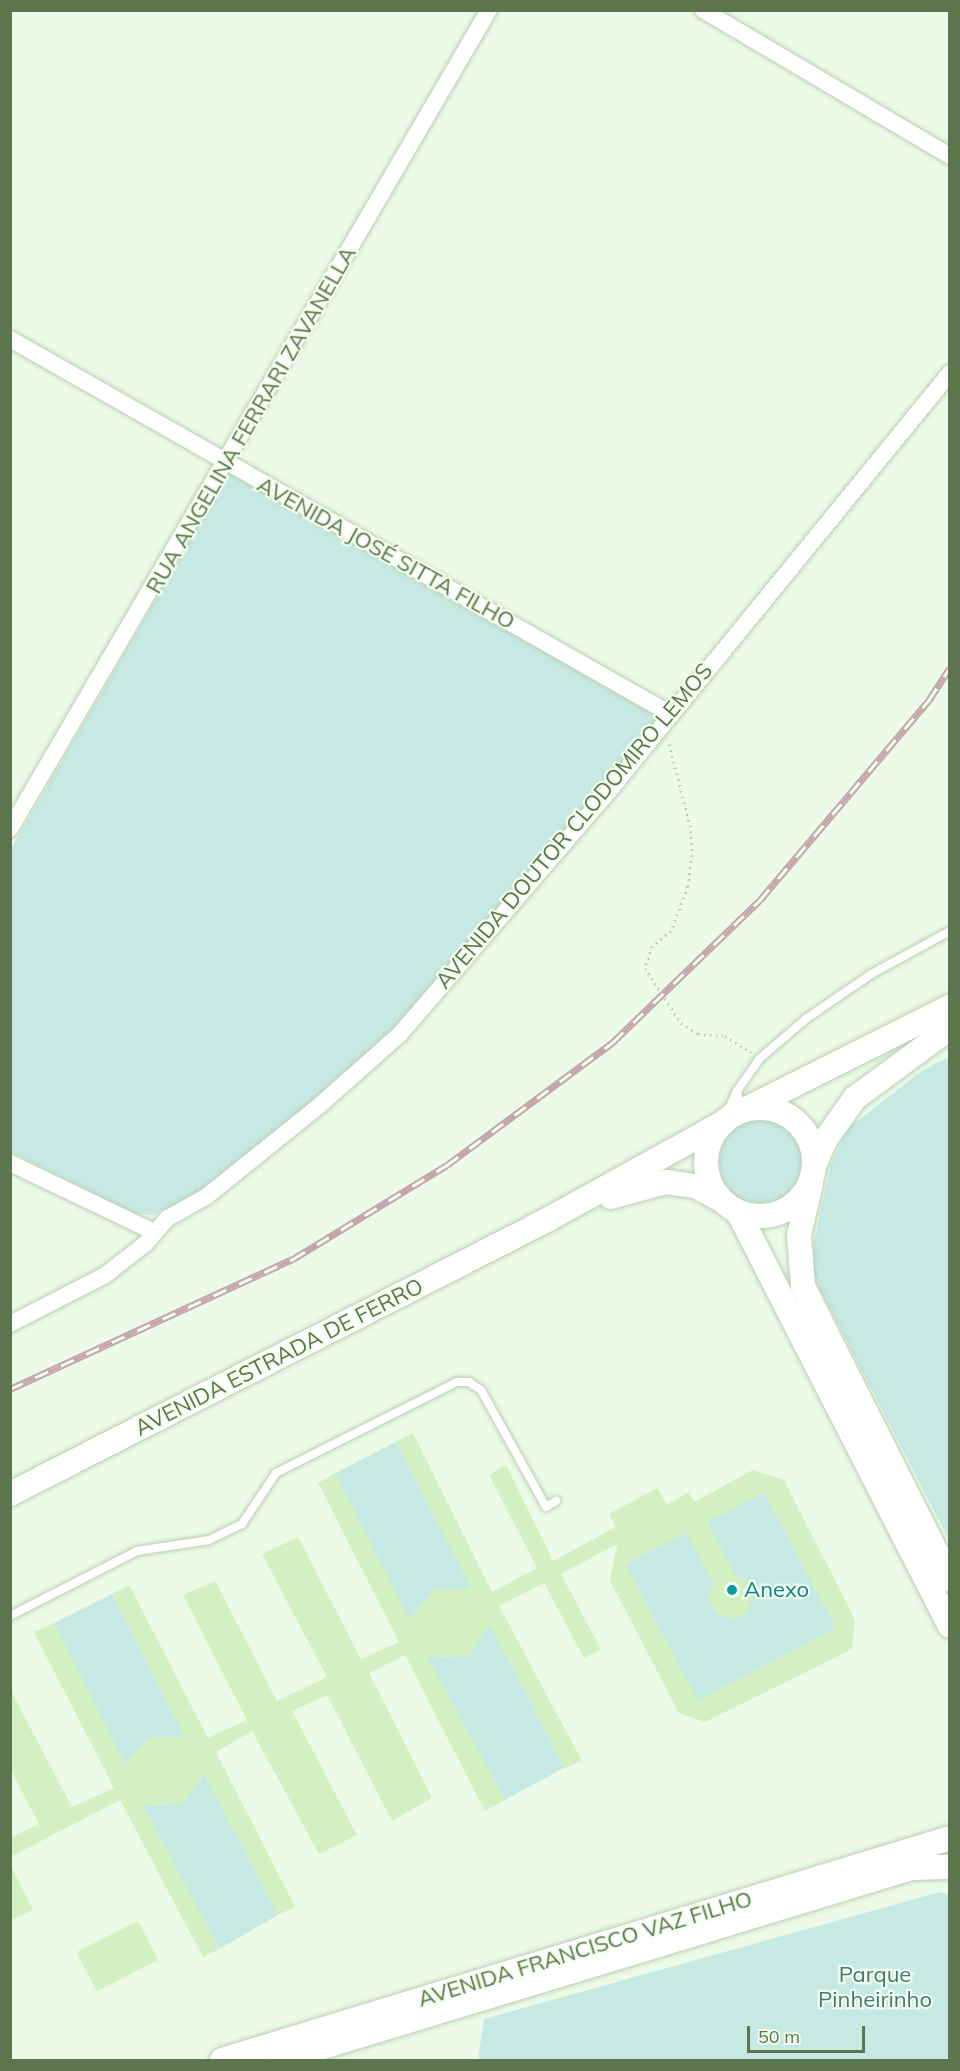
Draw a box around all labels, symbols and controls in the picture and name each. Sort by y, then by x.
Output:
street label: RUA ANGELINA FERRARI ZAVANELLA [140,242,362,598]
street label: AVENIDA JOSÉ SITTA FILHO [253,471,519,635]
street label: AVENIDA DOUTOR CLODOMIRO LEMOS [430,658,718,994]
street label: AVENIDA ESTRADA DE FERRO [131,1273,427,1441]
place label: Anexo [744,1577,809,1603]
marker: Anexo [725,1583,739,1597]
street label: AVENIDA FRANCISCO VAZ FILHO [415,1886,755,2012]
park label: Parque Pinheirinho [818,1961,932,2012]
scale bar [750,2014,868,2052]
text: 50 m [758,2025,800,2048]

